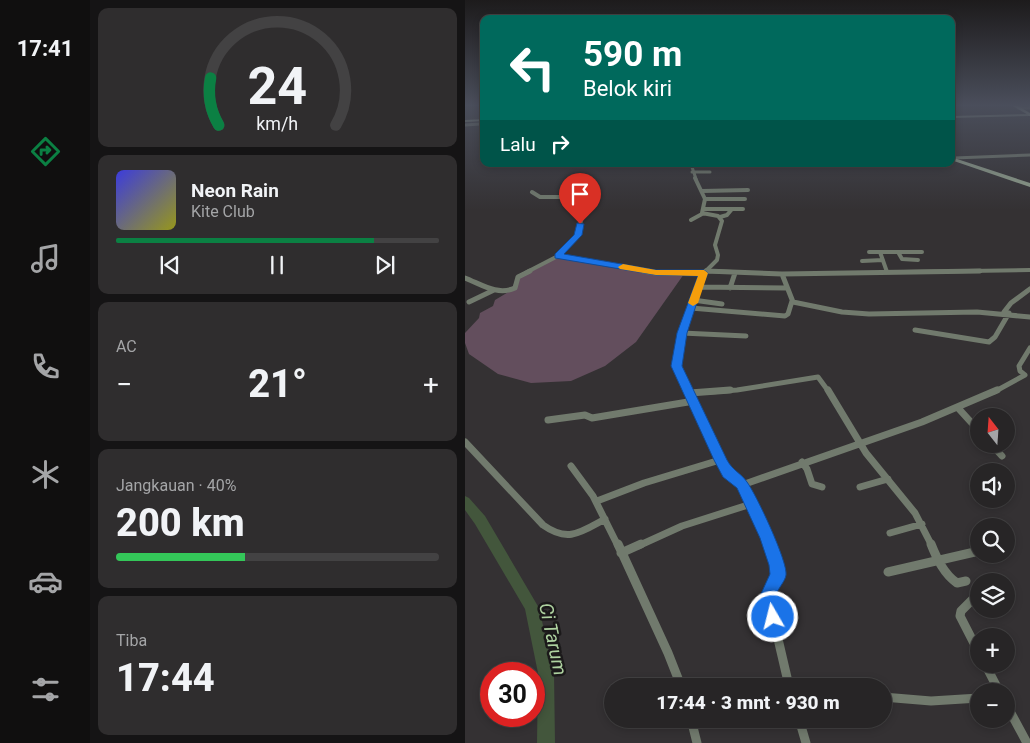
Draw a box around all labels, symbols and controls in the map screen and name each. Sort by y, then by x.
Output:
text: 590 m [583,34,682,75]
icon: left [500,35,565,100]
text: 17:41 [17,36,73,61]
text: 24 [248,56,307,117]
text: Belok kiri [583,76,672,101]
text: km/h [257,113,298,134]
icon: right [546,130,574,158]
text: Lalu [500,133,536,156]
icon: directions [28,134,63,169]
pin [559,173,601,224]
text: Neon Rain [191,179,279,202]
icon: arrive [566,180,594,208]
text: Kite Club [191,202,255,221]
icon: music [28,241,63,276]
icon: previous [156,251,184,279]
icon: pause [263,251,291,279]
icon: next [371,251,399,279]
text: AC [116,337,137,356]
icon: phone [28,349,63,384]
text: 21° [248,362,307,406]
text: − [116,368,132,401]
text: + [423,368,439,401]
north arrow [970,408,1015,452]
map controls [970,408,1015,728]
icon: climate [28,457,63,492]
button: sound [970,463,1015,508]
text: Jangkauan · 40% [116,476,236,495]
text: 200 km [116,501,245,545]
button: search [970,518,1015,563]
icon: car [28,564,63,599]
button: layers [970,573,1015,618]
position arrow [746,590,798,642]
water label: Ci Tarum [534,601,572,677]
button: + [970,628,1015,673]
text: Tiba [116,631,147,650]
text: 17:44 [116,656,215,700]
speed limit sign: 30 [480,662,545,727]
icon: filters [28,672,63,707]
button: − [970,683,1015,728]
text: 17:44 · 3 mnt · 930 m [656,691,840,714]

